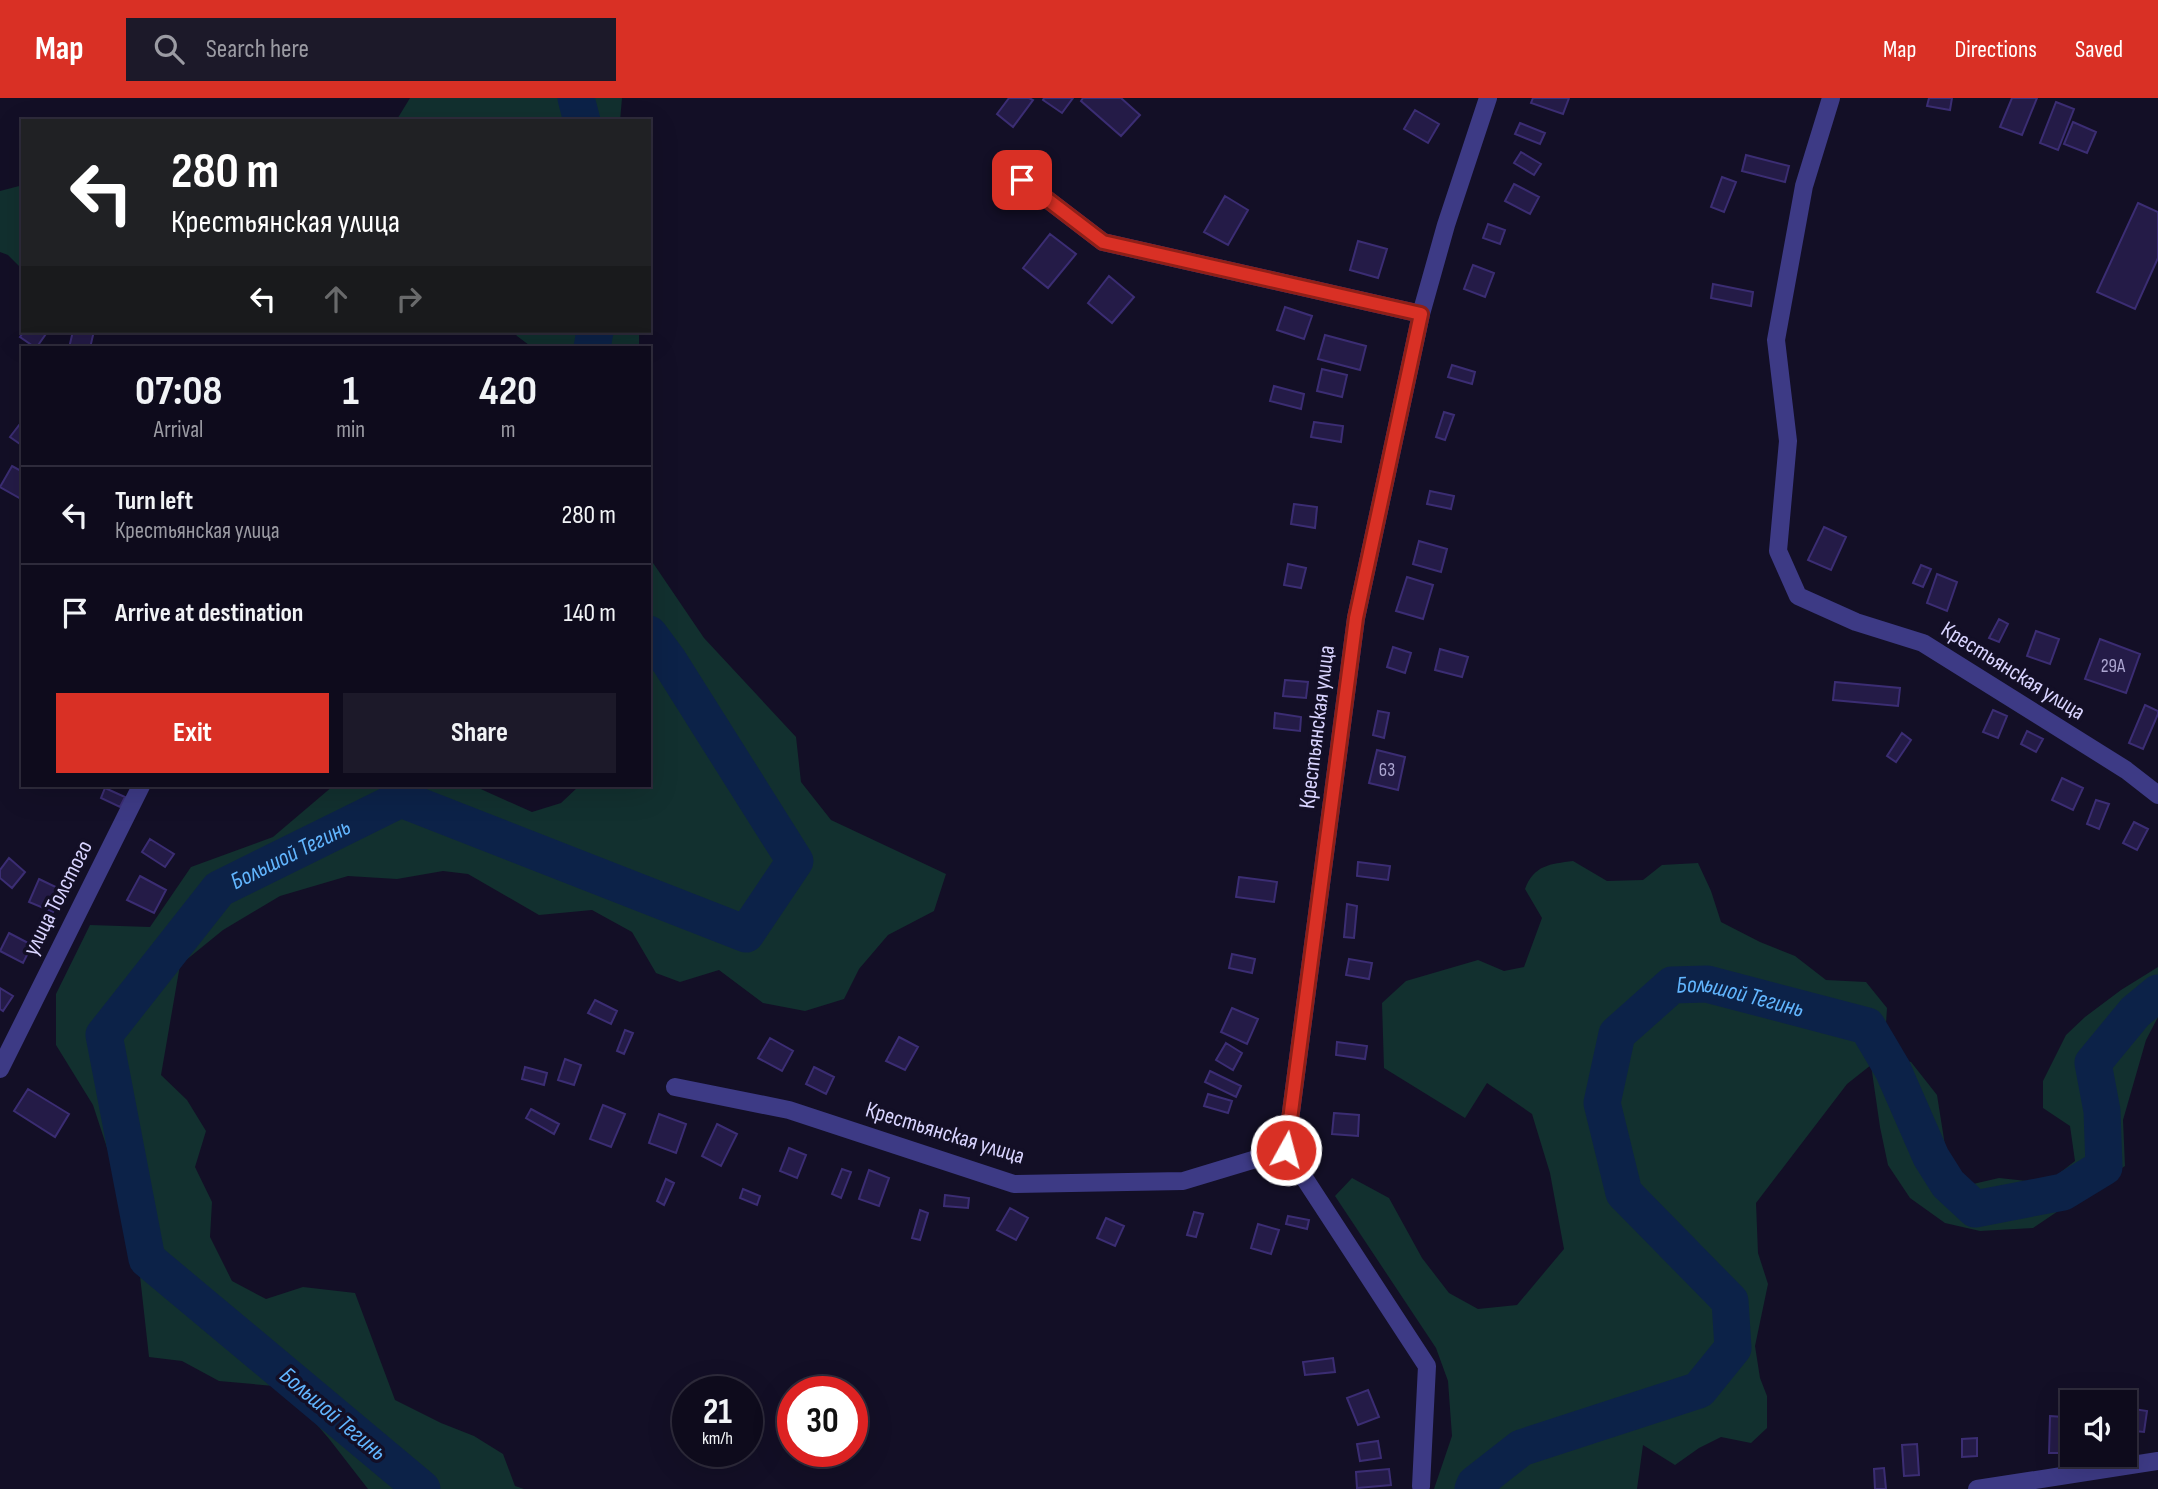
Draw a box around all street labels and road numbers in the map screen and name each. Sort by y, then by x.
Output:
street label: Крестьянская улица [1936,616,2090,726]
street label: Крестьянская улица [1293,644,1341,810]
street label: улица Толстого [17,836,99,960]
street label: Крестьянская улица [862,1096,1028,1170]

